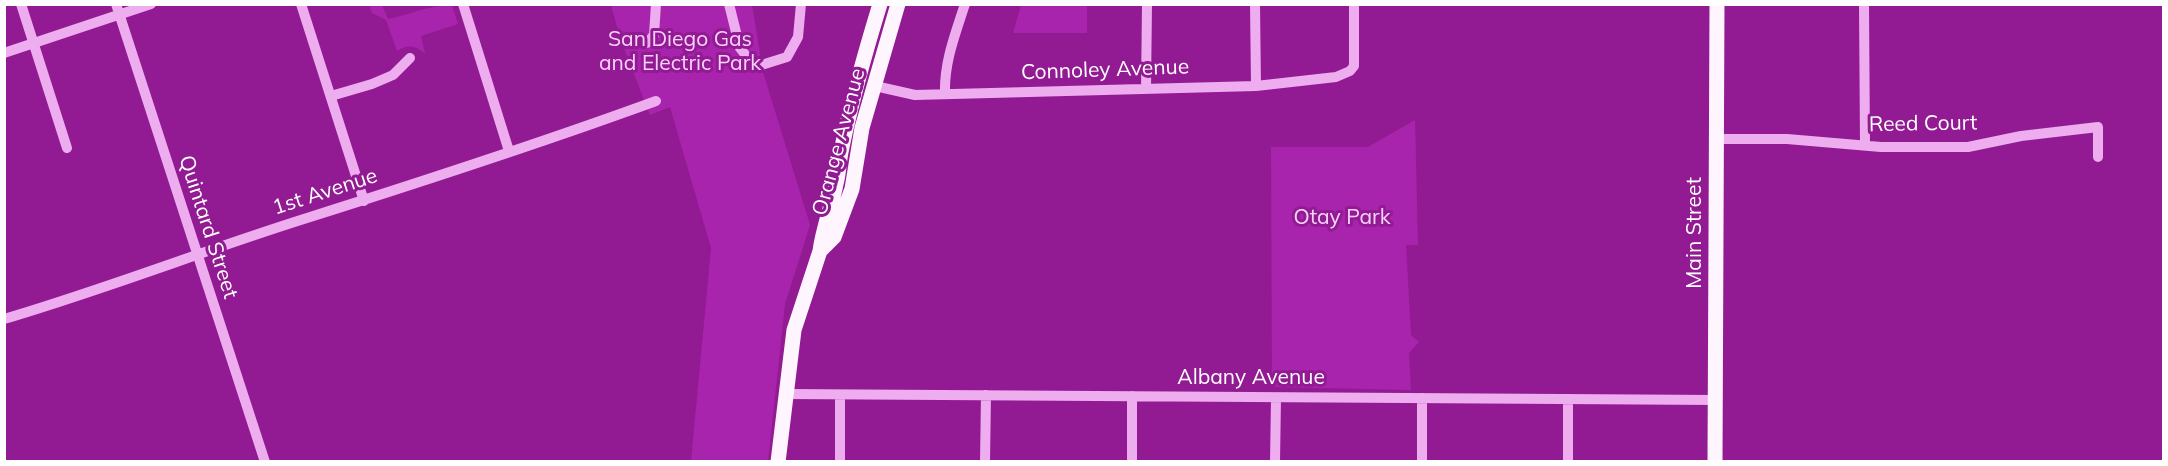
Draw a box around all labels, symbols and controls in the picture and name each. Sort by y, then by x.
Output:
park label: San Diego Gas and Electric Park [599,27,761,77]
street label: Connoley Avenue [1020,54,1190,86]
street label: Orange Avenue [807,66,871,218]
street label: Reed Court [1869,110,1977,138]
street label: Quintard Street [173,152,243,302]
street label: 1st Avenue [269,163,381,221]
street label: Main Street [1682,177,1708,289]
park label: Otay Park [1294,205,1390,231]
street label: Albany Avenue [1177,365,1325,391]

